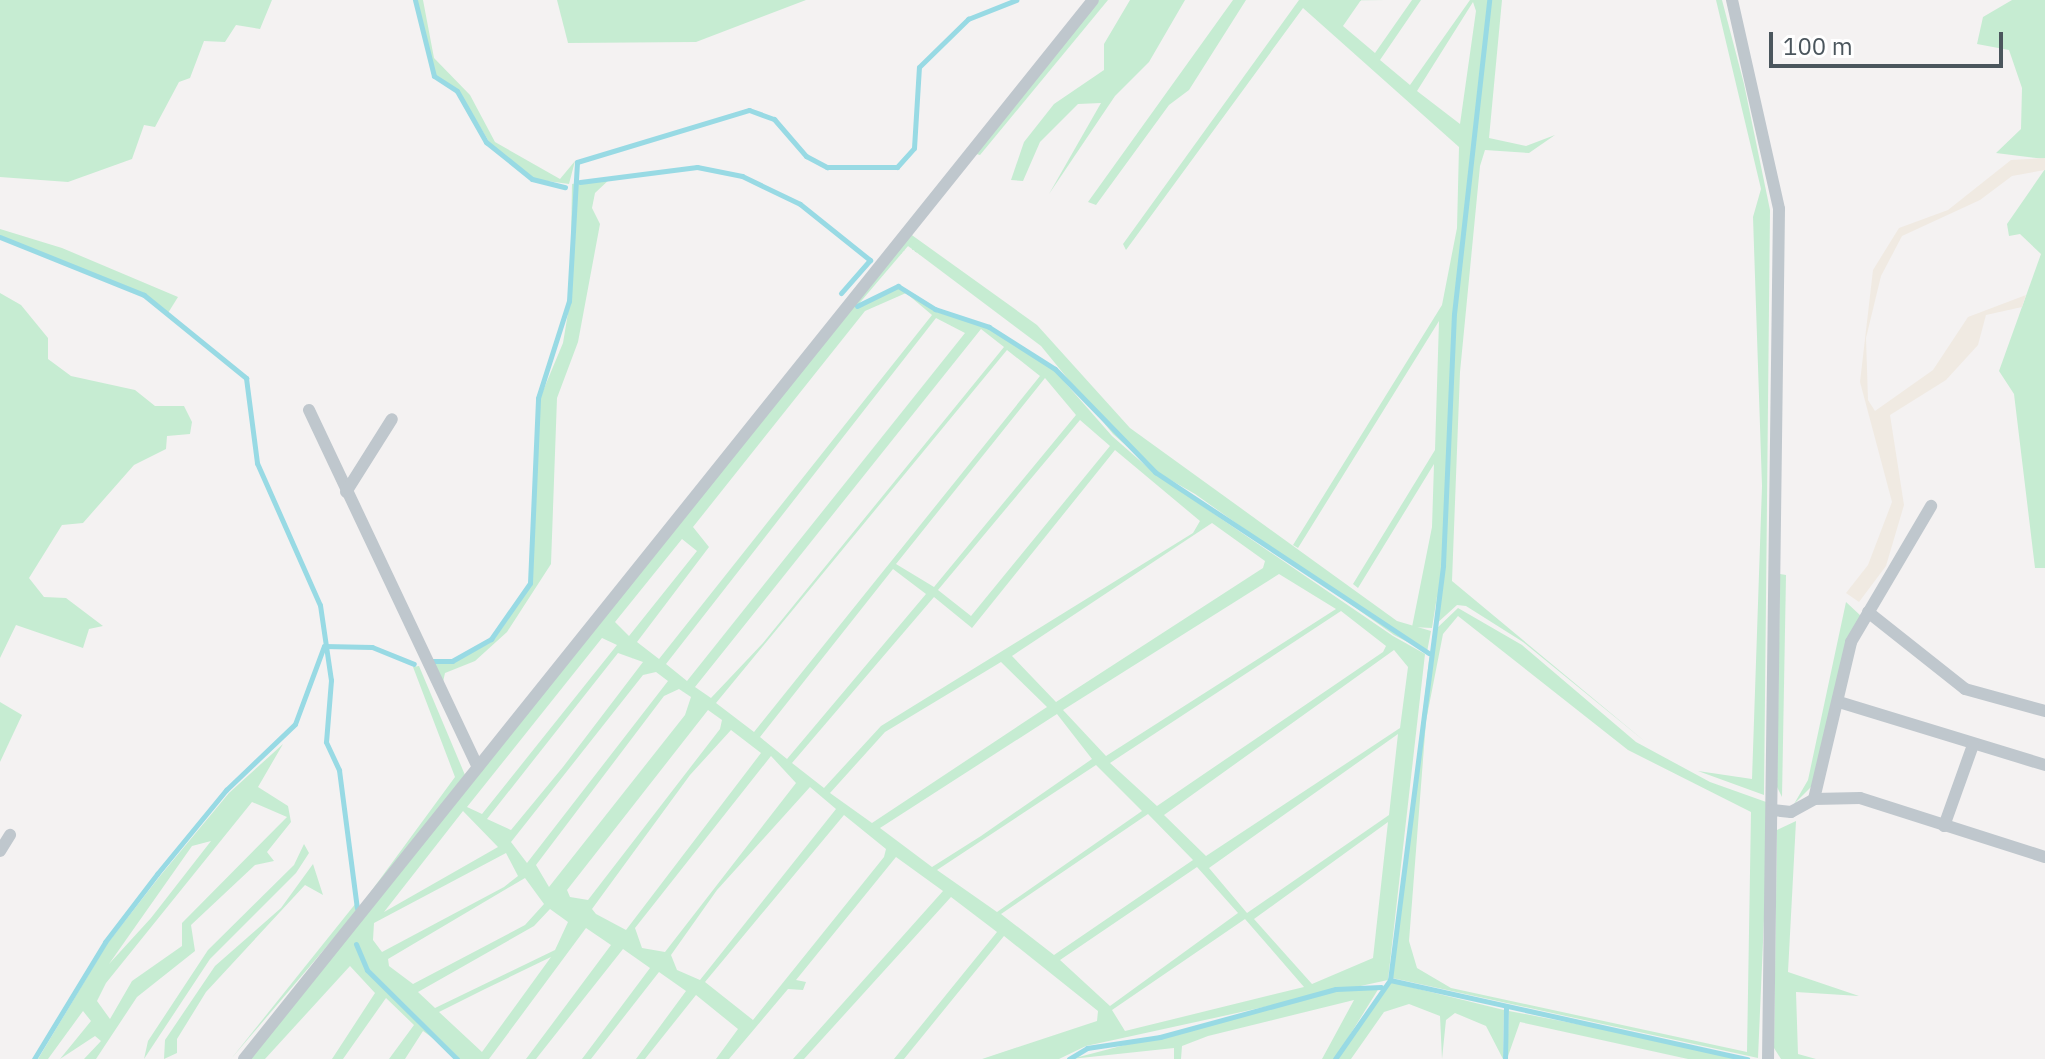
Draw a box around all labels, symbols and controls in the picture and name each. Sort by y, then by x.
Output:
scale bar [1773,16,2007,66]
text: 100 m [1783,30,1853,62]

